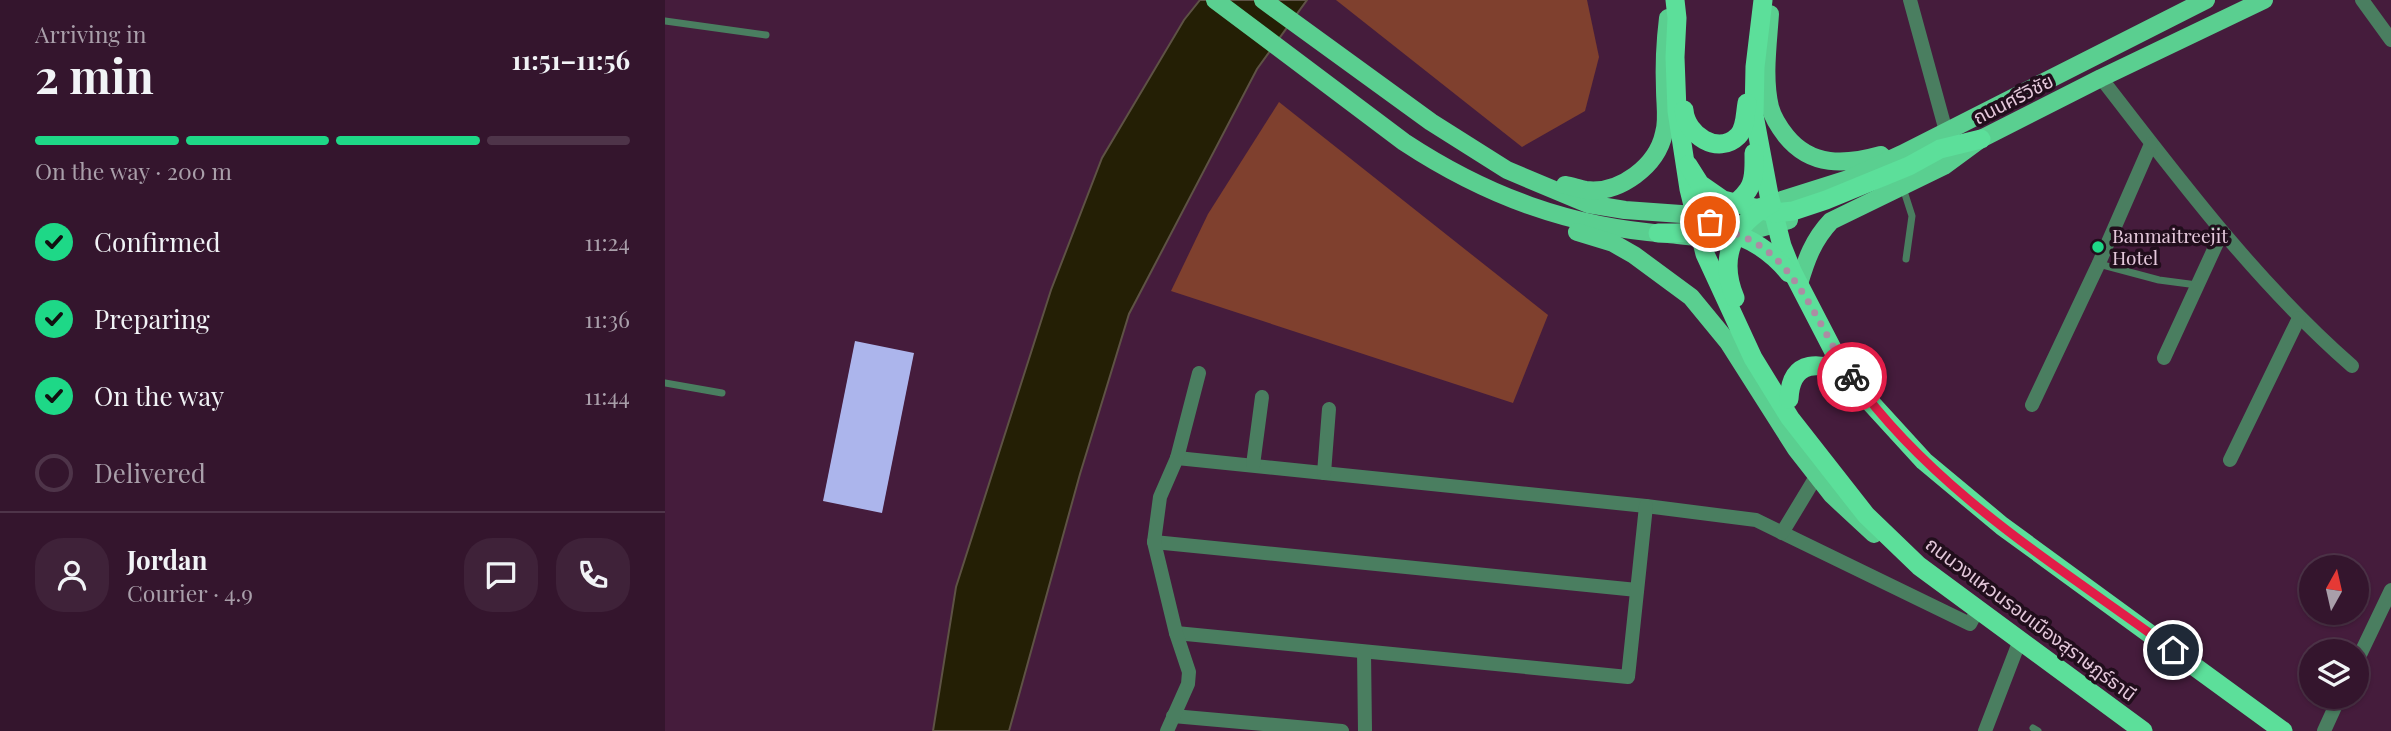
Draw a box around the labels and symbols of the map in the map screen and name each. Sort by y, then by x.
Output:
street label: ถนนศรีวิชัย [1968,67,2057,129]
pin [1680,192,1740,252]
place label: Banmaitreejit Hotel [2112,222,2228,270]
marker: Banmaitreejit Hotel [2090,239,2106,255]
courier [1817,342,1887,412]
street label: ถนนวงแหวนรอบเมืองสุราษฎร์ธานี [1921,530,2142,706]
north arrow [2299,555,2369,625]
pin [2143,620,2203,680]

